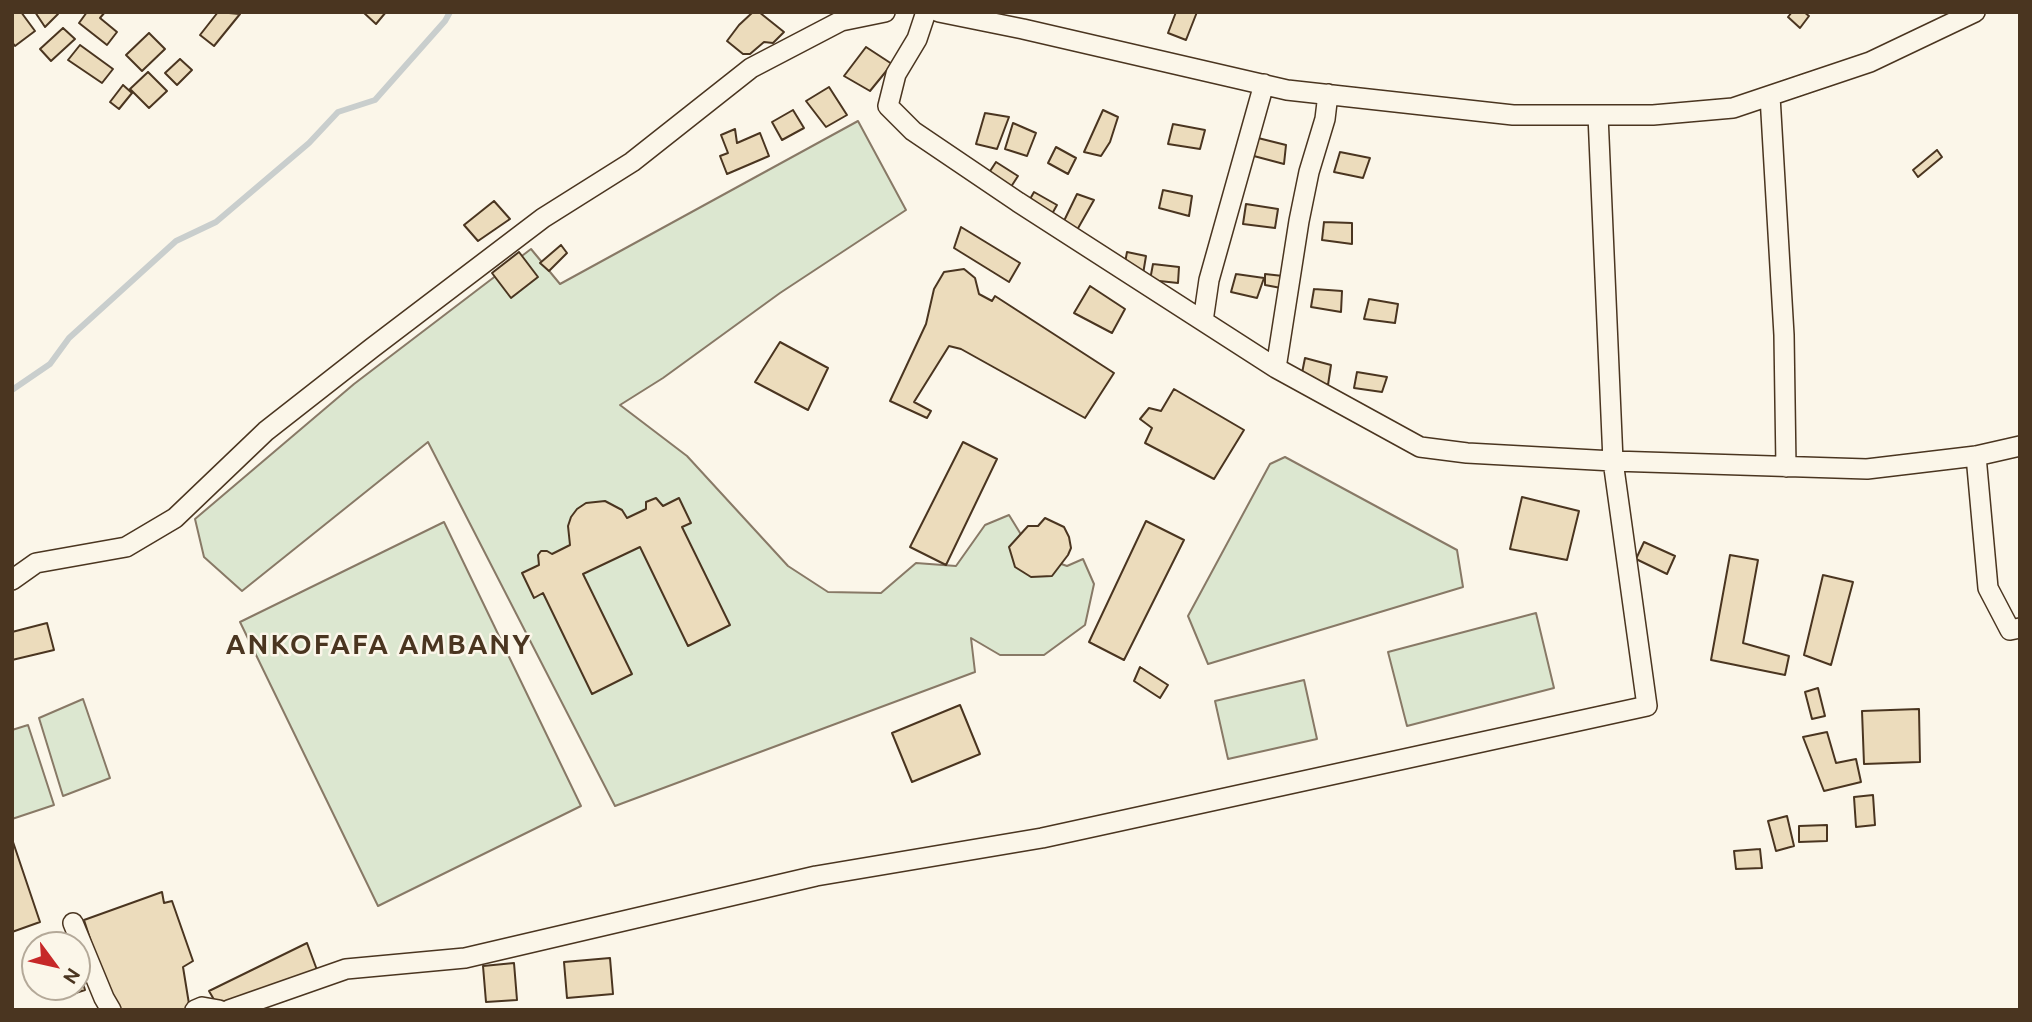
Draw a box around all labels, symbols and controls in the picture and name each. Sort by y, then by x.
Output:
district label: ANKOFAFA AMBANY [228,628,530,662]
north arrow [21,931,91,1001]
text: N [59,964,85,988]

